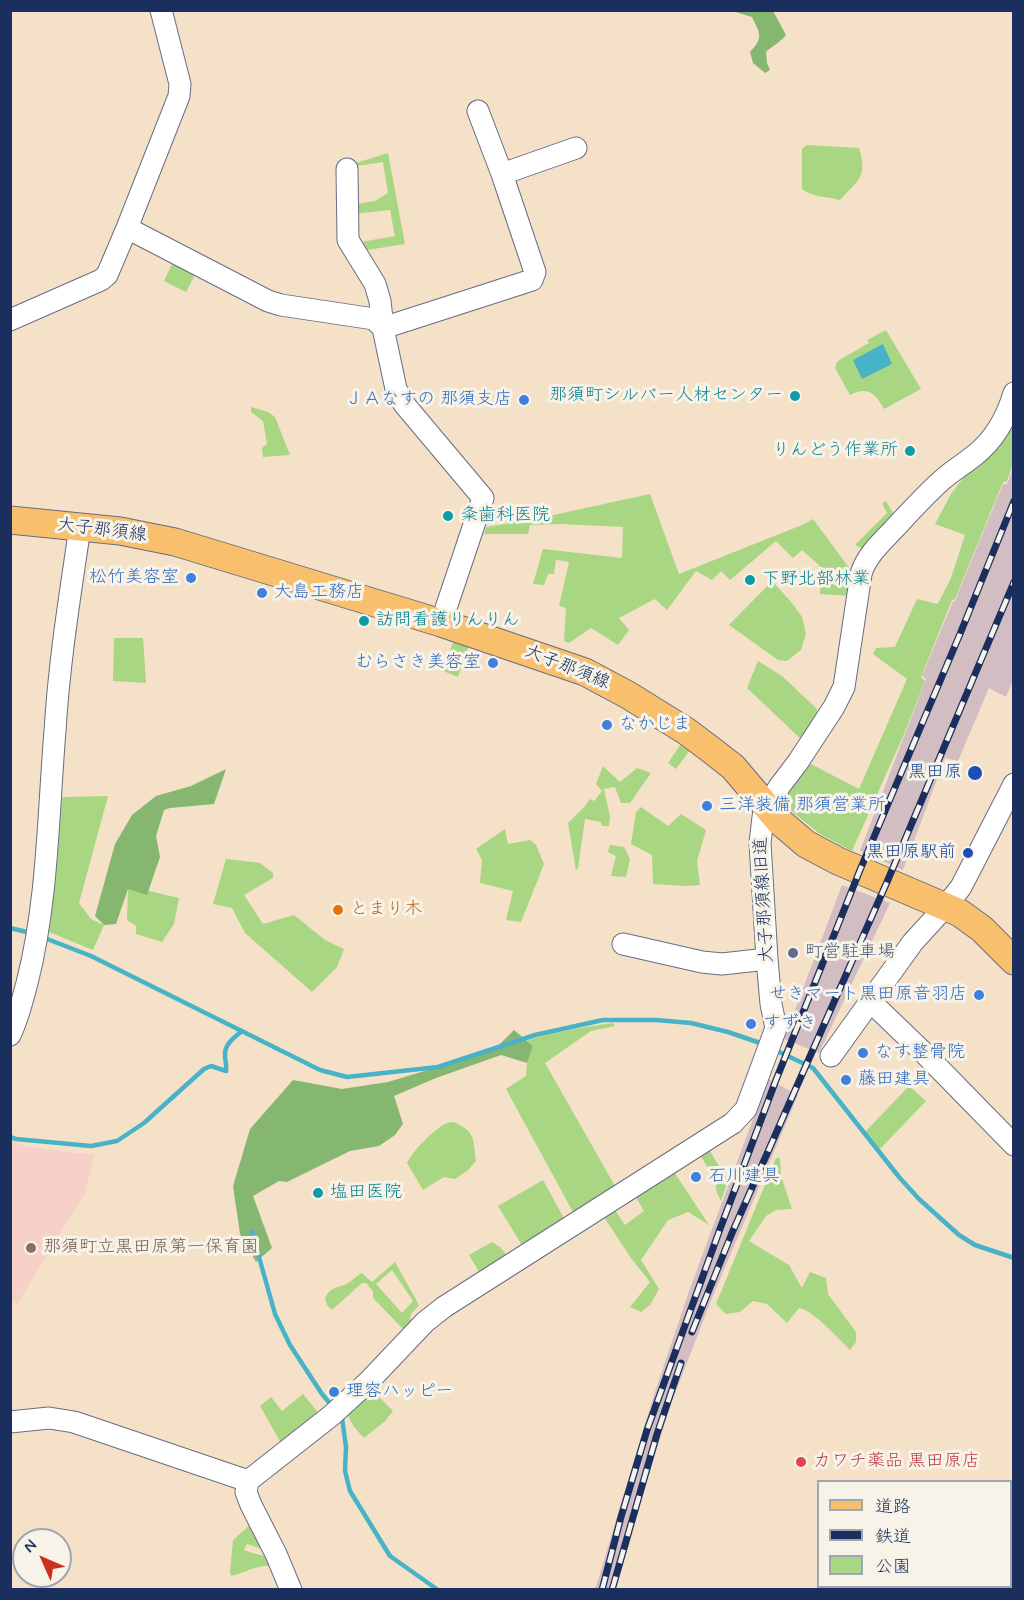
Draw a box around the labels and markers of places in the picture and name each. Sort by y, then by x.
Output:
place label: 那須町シルバー人材センター [549,385,783,407]
place label: ＪＡなすの 那須支店 [345,389,512,411]
marker: 那須町シルバー人材センター [788,389,802,403]
marker: ＪＡなすの 那須支店 [517,393,531,407]
place label: りんどう作業所 [772,440,898,462]
marker: りんどう作業所 [903,444,917,458]
place label: 粂歯科医院 [460,505,550,527]
marker: 粂歯科医院 [441,509,455,523]
place label: 松竹美容室 [89,567,179,589]
place label: 下野北部林業 [762,569,870,591]
marker: 松竹美容室 [184,571,198,585]
marker: 下野北部林業 [743,573,757,587]
place label: 大島工務店 [274,582,364,604]
marker: 大島工務店 [255,586,269,600]
place label: 訪問看護りんりん [376,610,520,632]
marker: 訪問看護りんりん [357,614,371,628]
place label: むらさき美容室 [355,652,481,674]
marker: むらさき美容室 [486,656,500,670]
place label: なかじま [619,714,691,736]
marker: なかじま [600,718,614,732]
place label: 黒田原 [908,762,962,784]
marker: 黒田原 [966,764,984,782]
place label: 三洋装備 那須営業所 [719,795,886,817]
marker: 三洋装備 那須営業所 [700,799,714,813]
place label: 黒田原駅前 [866,842,956,864]
marker: 黒田原駅前 [961,846,975,860]
place label: とまり木 [350,899,422,921]
marker: とまり木 [331,903,345,917]
place label: 町営駐車場 [805,942,895,964]
marker: 町営駐車場 [786,946,800,960]
place label: せきマート黒田原音羽店 [769,984,967,1006]
marker: せきマート黒田原音羽店 [972,988,986,1002]
place label: すずき [763,1013,817,1035]
marker: すずき [744,1017,758,1031]
place label: なす整骨院 [875,1042,965,1064]
marker: なす整骨院 [856,1046,870,1060]
place label: 藤田建具 [858,1069,930,1091]
marker: 藤田建具 [839,1073,853,1087]
place label: 石川建具 [708,1166,780,1188]
marker: 石川建具 [689,1170,703,1184]
place label: 塩田医院 [330,1182,402,1204]
marker: 塩田医院 [311,1186,325,1200]
place label: 那須町立黒田原第一保育園 [43,1237,259,1259]
marker: 那須町立黒田原第一保育園 [24,1241,38,1255]
place label: 理容ハッピー [346,1381,453,1403]
marker: 理容ハッピー [327,1385,341,1399]
place label: カワチ薬品 黒田原店 [813,1451,980,1473]
marker: カワチ薬品 黒田原店 [794,1455,808,1469]

